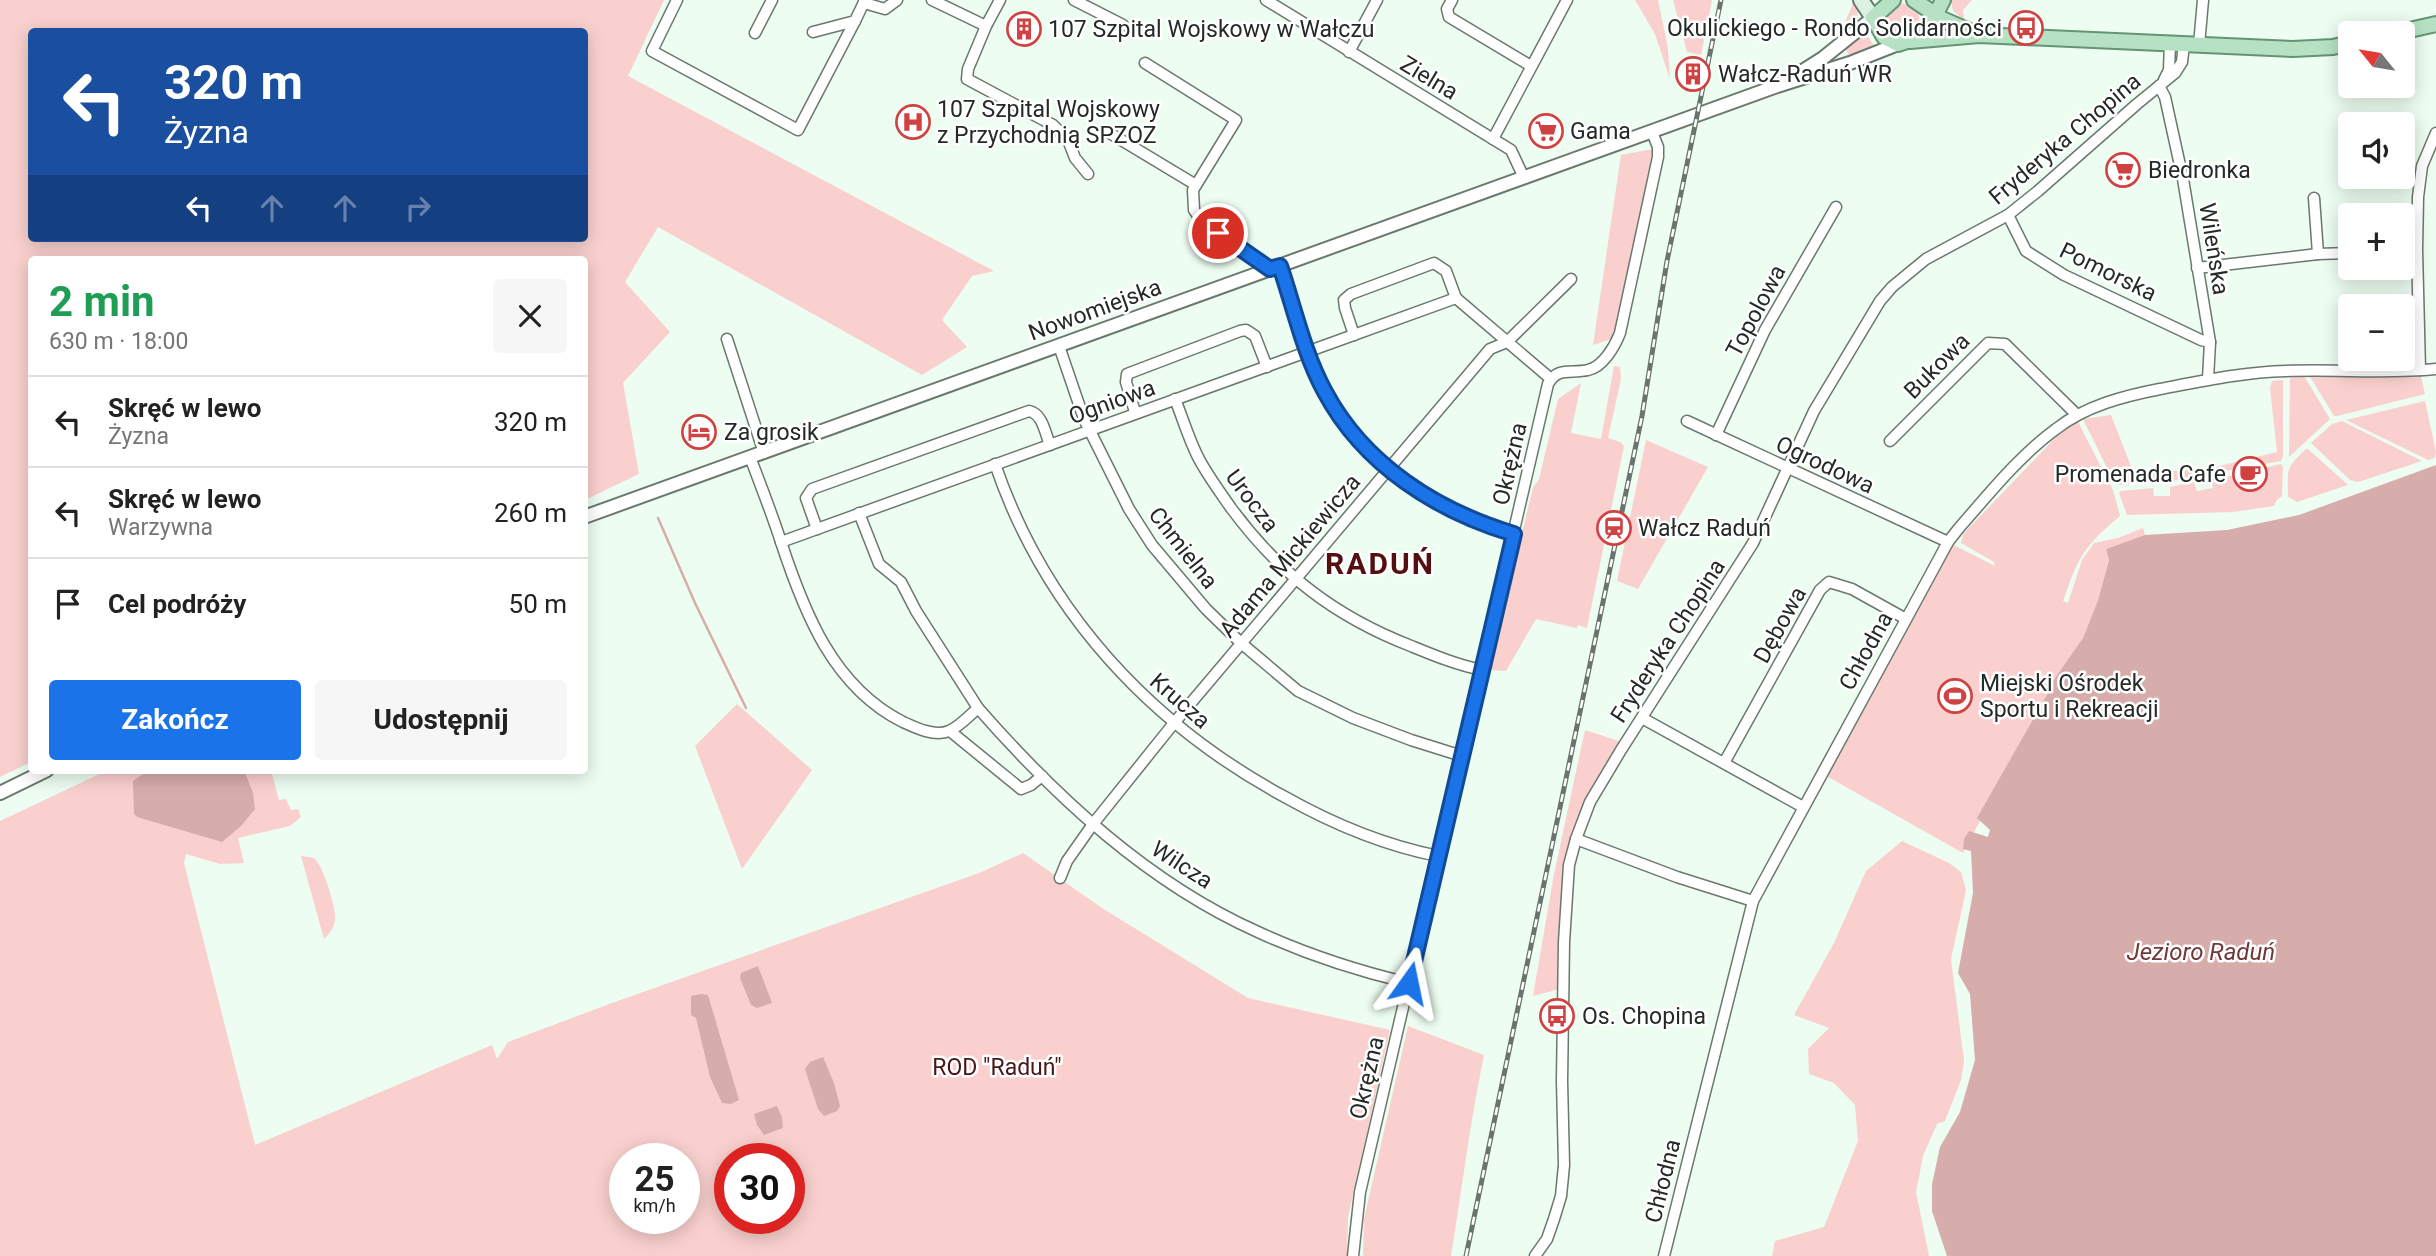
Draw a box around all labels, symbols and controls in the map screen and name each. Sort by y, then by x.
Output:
bus stop icon: Okulickiego - Rondo Solidarności [2007,9,2045,47]
building icon: 107 Szpital Wojskowy w Wałczu [1005,10,1043,48]
place label: Okulickiego - Rondo Solidarności [1667,15,2002,42]
place label: 107 Szpital Wojskowy w Wałczu [1048,16,1374,43]
north arrow [2338,21,2415,98]
map controls [2338,21,2415,371]
street label: Zielna [1395,50,1463,106]
text: 320 m [164,54,303,111]
building icon: Wałcz-Raduń WR [1674,55,1712,93]
icon: left [49,56,140,147]
place label: Wałcz-Raduń WR [1718,61,1892,88]
street label: Fryderyka Chopina [1984,68,2146,210]
place label: 107 Szpital Wojskowy z Przychodnią SPZOZ [937,96,1160,149]
hospital icon: 107 Szpital Wojskowy z Przychodnią SPZOZ [894,103,932,141]
supermarket icon: Gama [1527,112,1565,150]
button: sound [2338,112,2415,189]
text: Żyzna [164,113,249,151]
place label: Gama [1570,118,1631,145]
supermarket icon: Biedronka [2104,151,2142,189]
place label: Biedronka [2148,157,2251,184]
icon: left [180,189,218,227]
icon: ahead [253,189,291,227]
icon: ahead [326,189,364,227]
icon: right [399,189,437,227]
street label: Wileńska [2193,201,2235,297]
pin [1188,203,1248,263]
button: + [2338,203,2415,280]
icon: arrive [1199,214,1237,252]
street label: Pomorska [2055,237,2161,307]
street label: Topolowa [1721,260,1791,362]
street label: Nowomiejska [1025,273,1165,347]
text: 2 min [49,277,155,326]
button: close [493,279,567,353]
button: − [2338,294,2415,371]
text: 630 m · 18:00 [49,328,188,355]
street label: Bukowa [1899,328,1975,404]
street label: Ogniowa [1065,374,1159,430]
text: Skręć w lewo [108,393,261,423]
icon: left [49,403,87,441]
text: 320 m [494,407,567,437]
hotel icon: Za grosik [680,413,718,451]
place label: Za grosik [724,419,819,446]
street label: Okrężna [1487,420,1533,508]
text: Żyzna [108,423,169,450]
street label: Ogrodowa [1772,431,1878,499]
cafe icon: Promenada Cafe [2231,455,2269,493]
place label: Promenada Cafe [2055,461,2226,488]
street label: Urocza [1220,464,1284,538]
street label: Adama Mickiewicza [1214,469,1366,643]
text: Skręć w lewo [108,484,261,514]
icon: left [49,494,87,532]
text: 260 m [494,498,567,528]
street label: Chmielna [1143,502,1223,594]
station icon: Wałcz Raduń [1595,509,1633,547]
text: Warzywna [108,514,213,541]
place label: Wałcz Raduń [1638,515,1771,542]
district label: RADUŃ [1325,546,1435,581]
street label: Fryderyka Chopina [1605,554,1731,728]
street label: Dębowa [1748,582,1812,668]
icon: arrive [49,585,87,623]
text: Cel podróży [108,589,246,619]
text: 50 m [509,589,567,619]
street label: Chłodna [1834,607,1898,695]
street label: Krucza [1144,668,1216,734]
place label: Miejski Ośrodek Sportu i Rekreacji [1980,670,2159,723]
sports icon: Miejski Ośrodek Sportu i Rekreacji [1936,677,1974,715]
button: Zakończ [49,680,301,760]
button: Udostępnij [315,680,567,760]
street label: Wilcza [1146,835,1218,895]
water label: Jezioro Raduń [2127,938,2275,966]
position arrow [1372,946,1446,1020]
bus stop icon: Os. Chopina [1538,997,1576,1035]
place label: Os. Chopina [1582,1003,1706,1030]
street label: Okrężna [1344,1034,1390,1122]
park label: ROD "Raduń" [932,1054,1062,1081]
street label: Chłodna [1640,1136,1686,1226]
speed limit sign: 30 [714,1143,805,1234]
text: 25 [634,1159,675,1200]
text: km/h [633,1195,676,1216]

